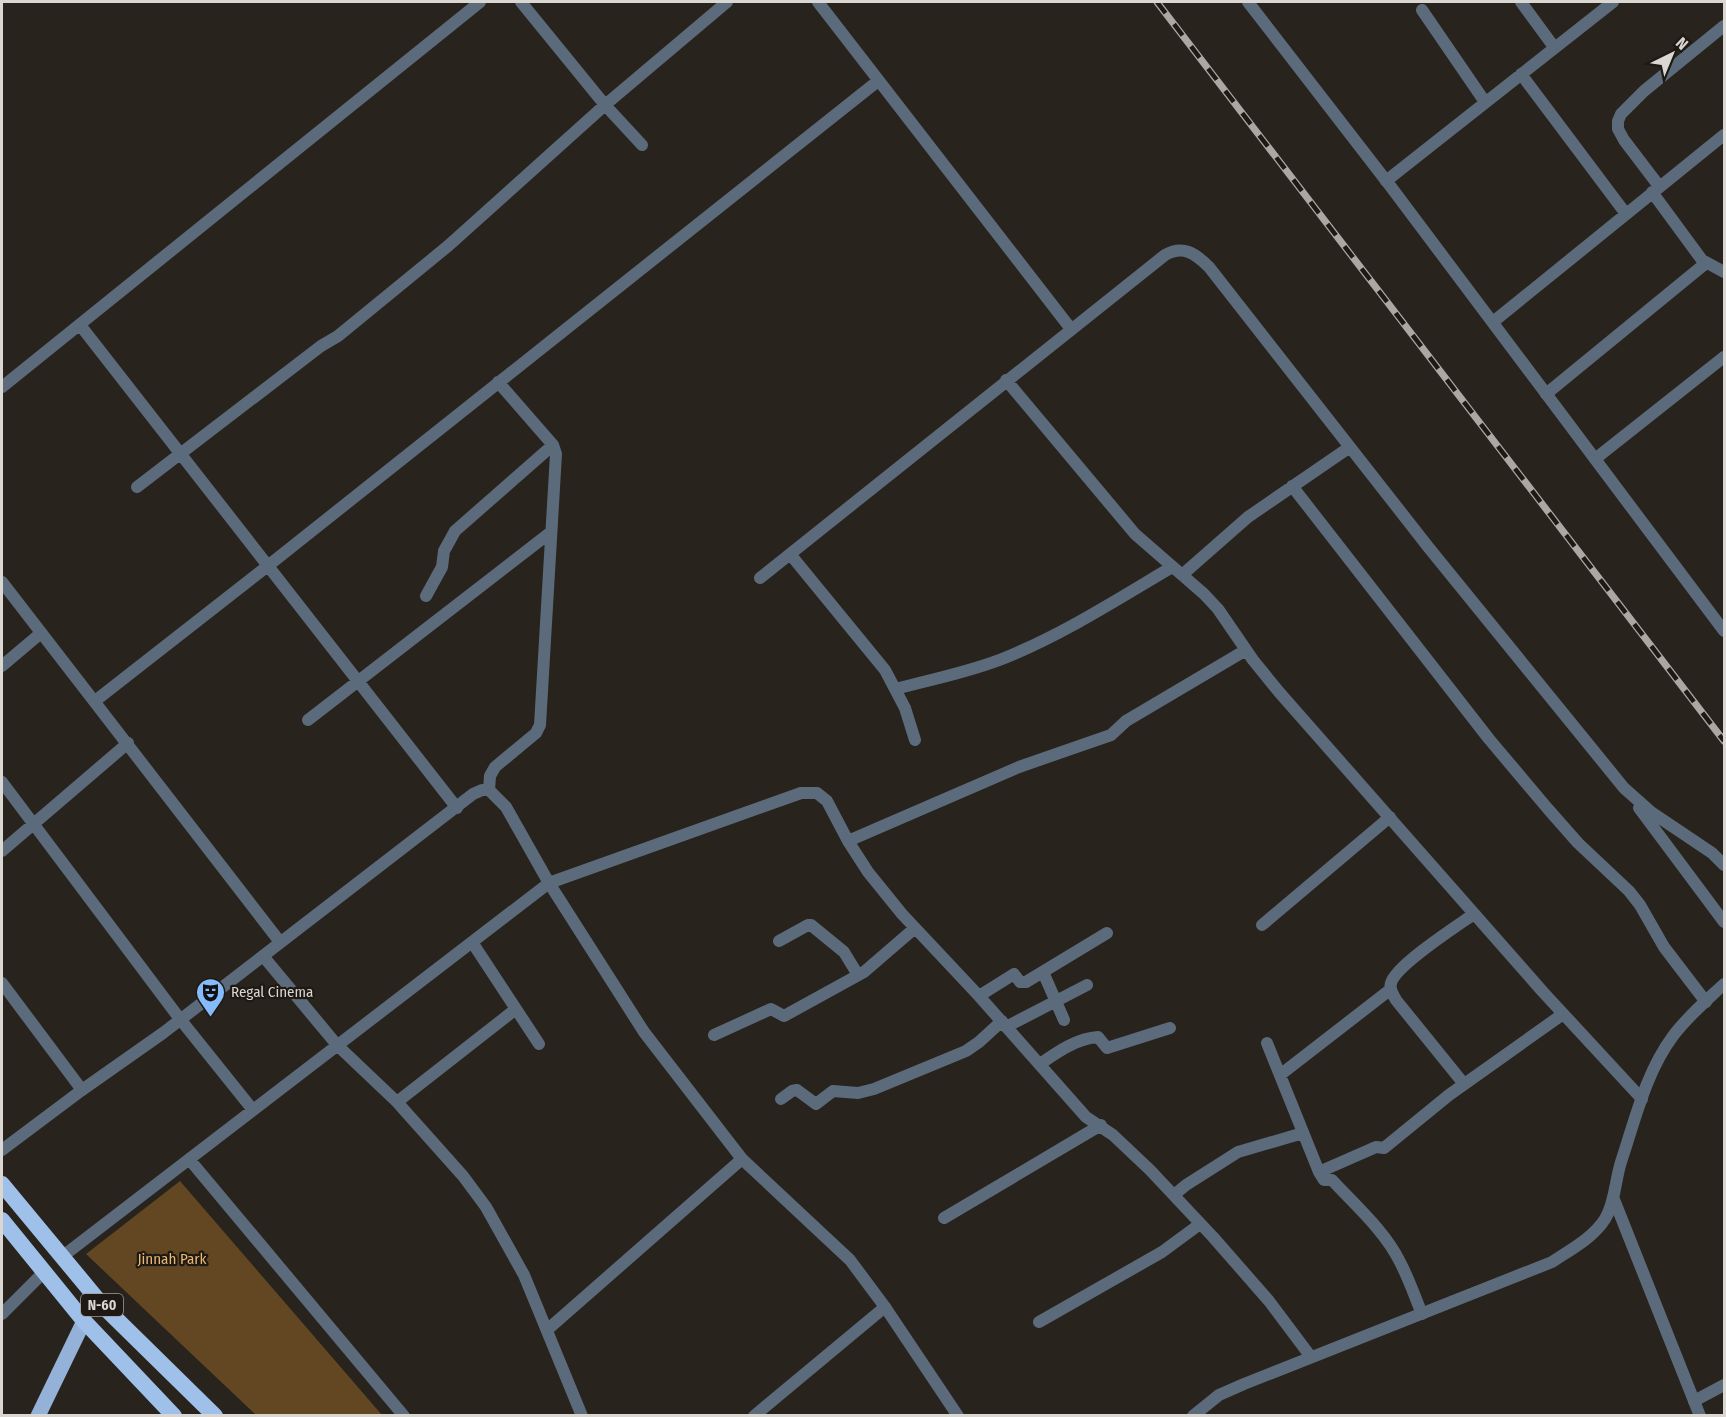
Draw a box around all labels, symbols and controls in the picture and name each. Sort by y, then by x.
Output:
north arrow [1642,24,1702,84]
text: N [1672,33,1692,54]
theatre icon: Regal Cinema [194,976,226,1018]
place label: Regal Cinema [231,983,313,1001]
park label: Jinnah Park [137,1250,207,1268]
road number: N-60 [81,1294,123,1316]

